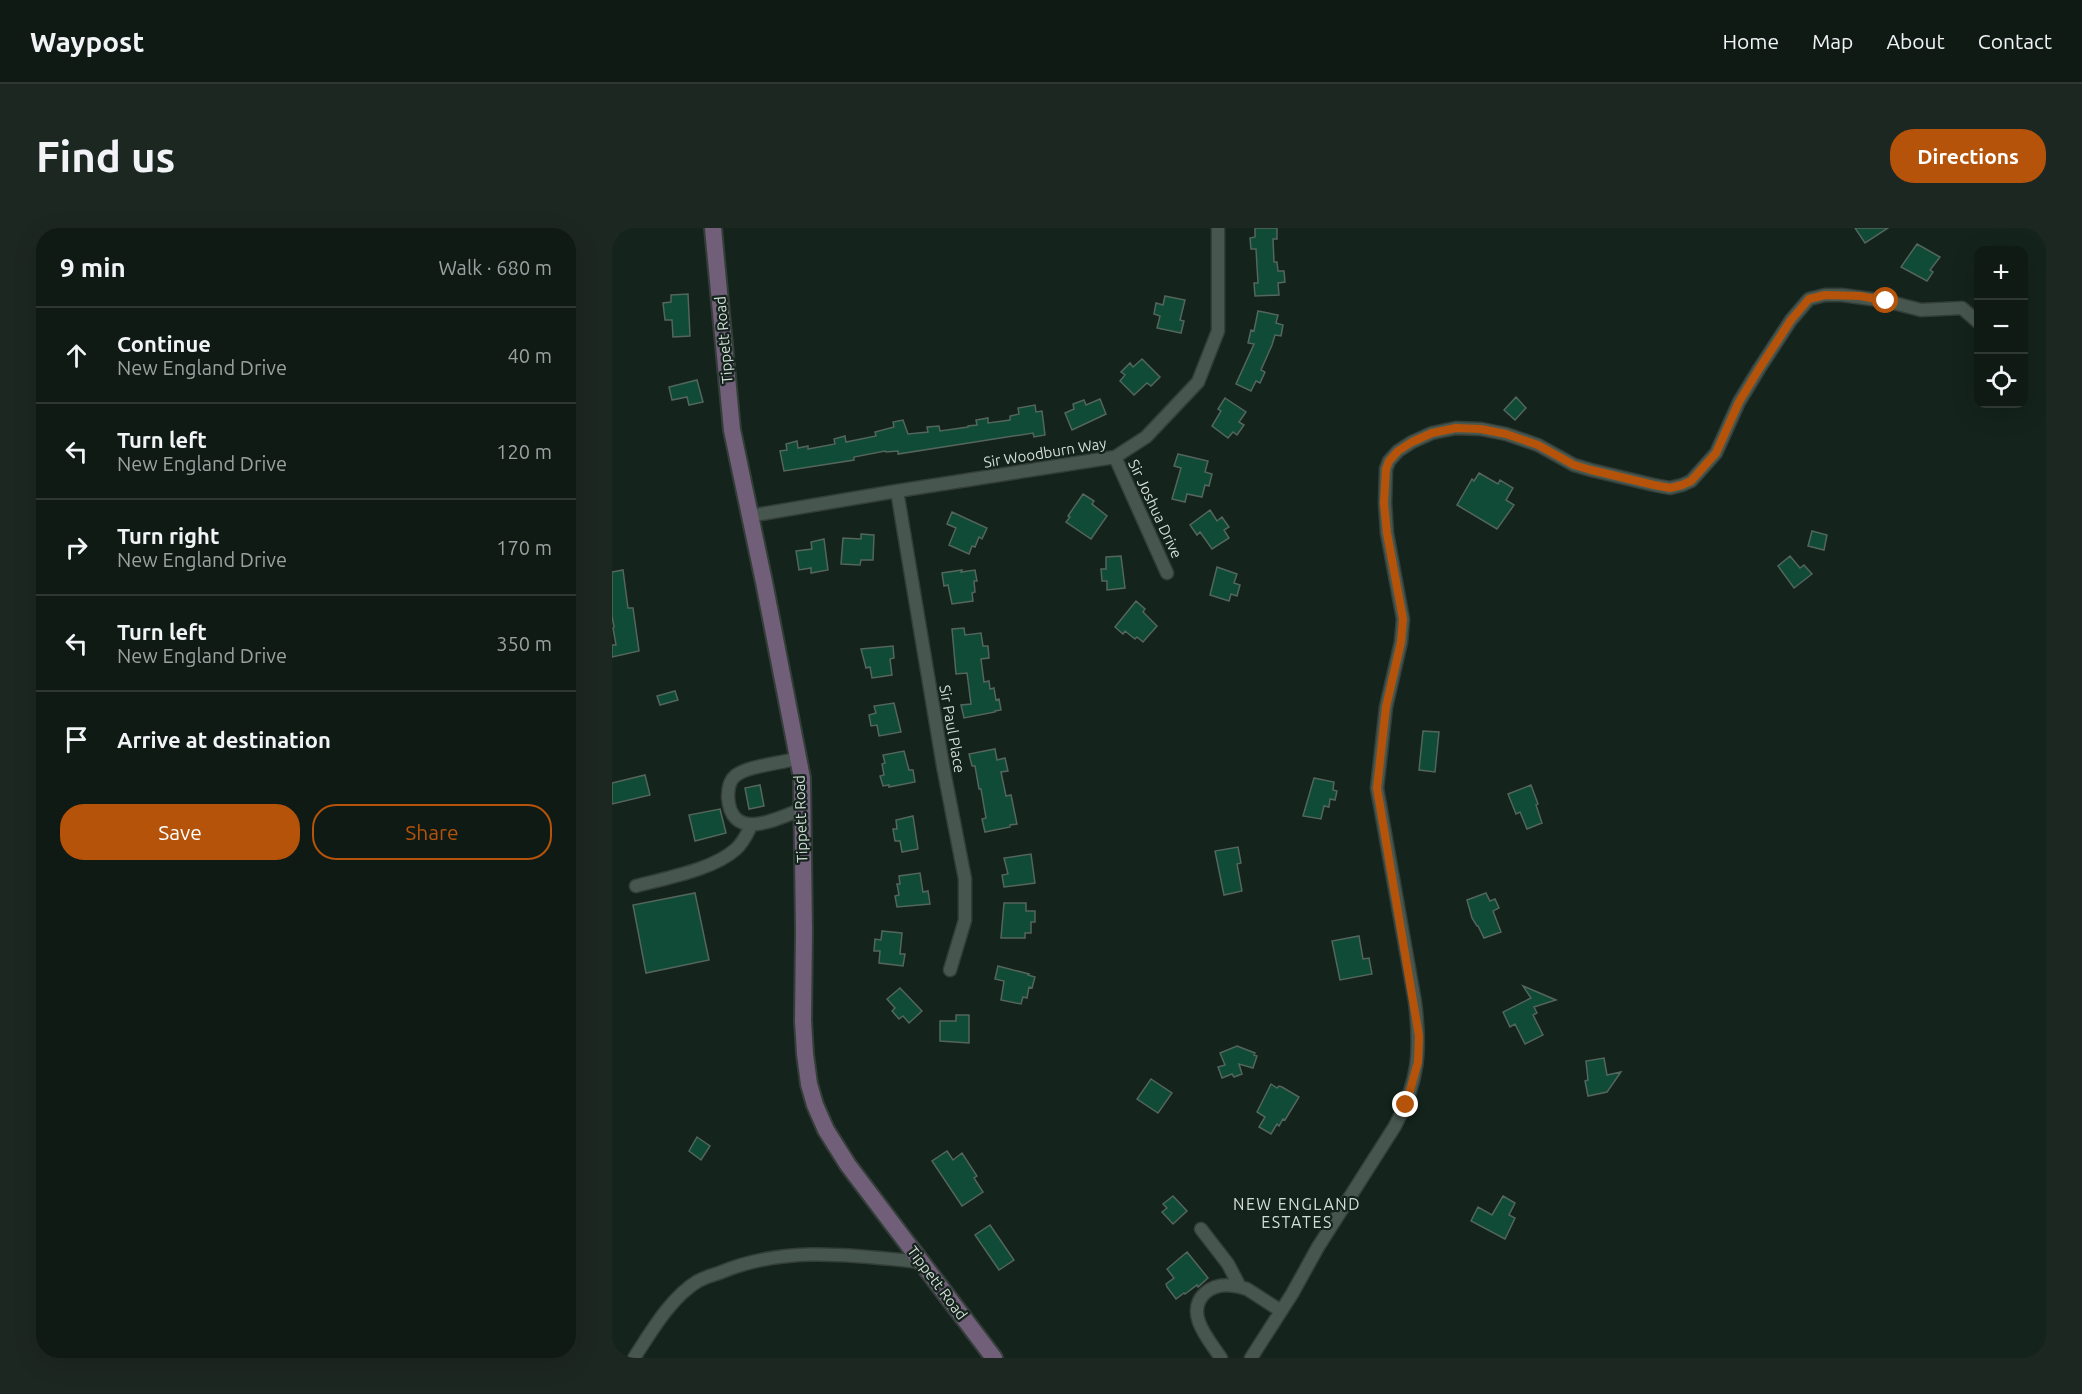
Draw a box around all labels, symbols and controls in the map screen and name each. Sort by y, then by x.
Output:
text: Waypost [30,26,144,57]
text: Home [1722,29,1779,53]
text: Map [1812,29,1853,53]
text: About [1886,29,1945,53]
text: Contact [1978,29,2052,53]
button: Directions [1890,129,2046,183]
text: Find us [36,133,175,180]
map controls [1974,246,2028,408]
button: + [1974,246,2028,300]
text: 9 min [60,253,126,282]
text: Walk · 680 m [439,256,552,279]
route start [1872,287,1898,313]
street label: Tippett Road [711,295,736,385]
button: − [1974,300,2028,354]
text: Continue [117,331,211,356]
icon: ahead [60,339,93,372]
text: 40 m [508,344,552,367]
button: locate [1974,354,2028,408]
text: New England Drive [117,356,287,379]
text: Turn left [117,427,207,452]
street label: Sir Woodburn Way [982,434,1108,471]
icon: left [60,435,93,468]
text: 120 m [496,440,552,463]
text: New England Drive [117,452,287,475]
street label: Sir Joshua Drive [1125,457,1186,561]
text: Turn right [117,523,219,548]
icon: right [60,531,93,564]
text: 170 m [496,536,552,559]
text: New England Drive [117,548,287,571]
text: Turn left [117,619,207,644]
icon: left [60,627,93,660]
text: 350 m [496,632,552,655]
text: New England Drive [117,644,287,667]
street label: Sir Paul Place [936,684,969,774]
icon: arrive [60,723,93,756]
text: Arrive at destination [117,727,331,752]
street label: Tippett Road [790,775,811,863]
button: Save [60,804,300,860]
button: Share [312,804,552,860]
route end [1392,1091,1418,1117]
district label: NEW ENGLAND ESTATES [1233,1195,1361,1231]
street label: Tippett Road [904,1242,971,1323]

